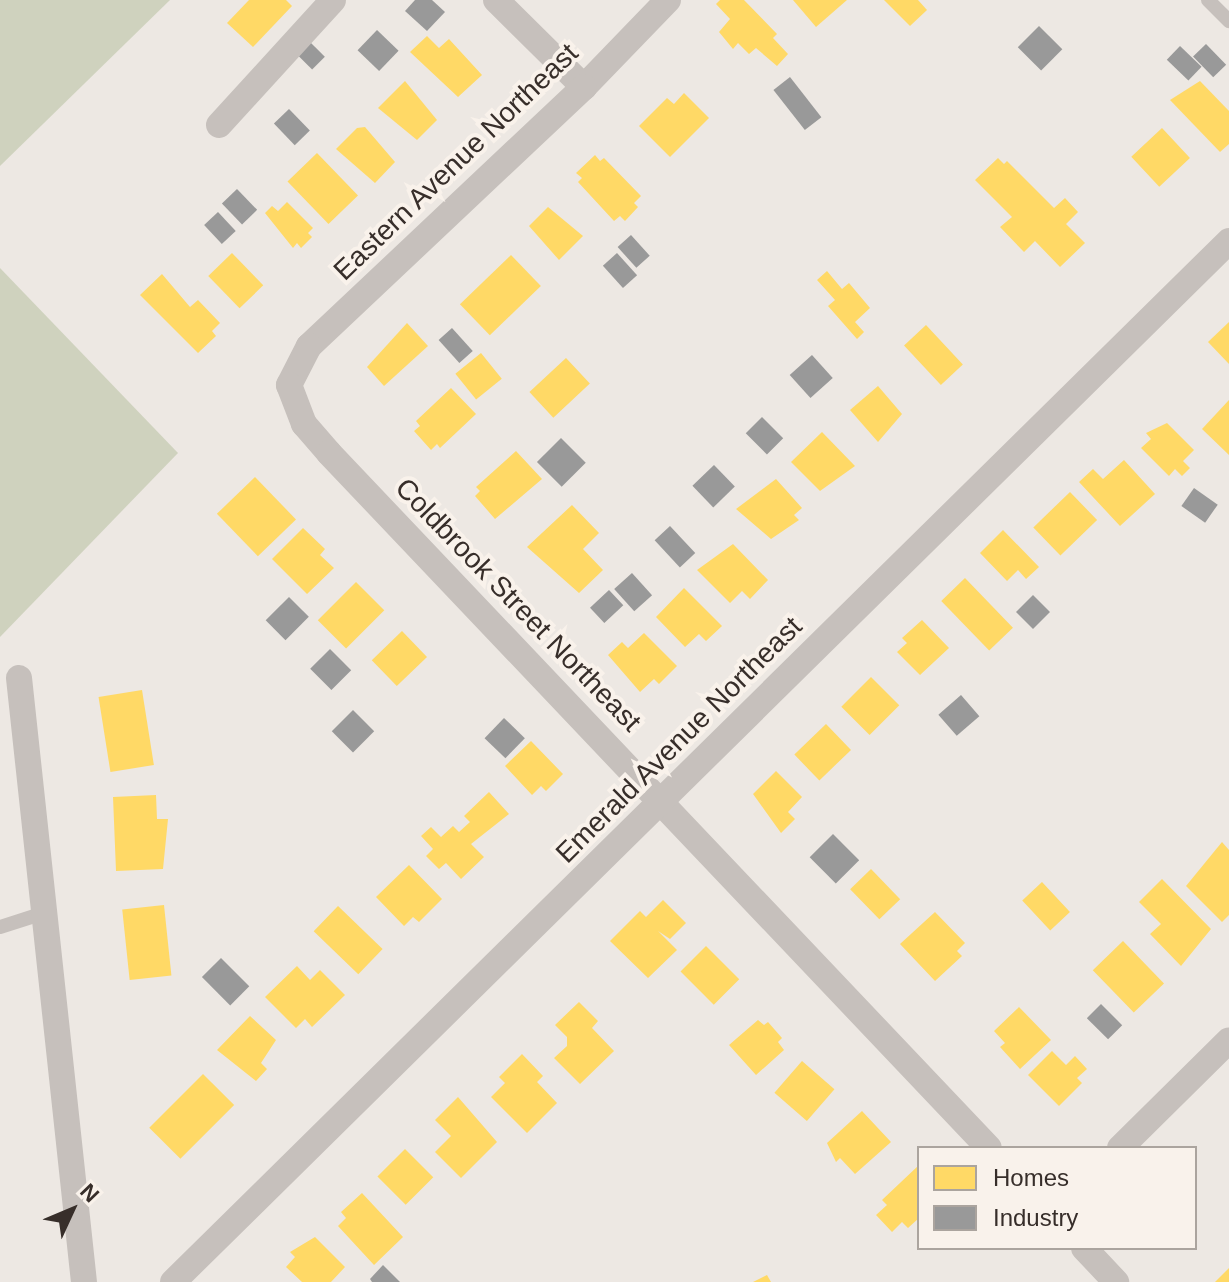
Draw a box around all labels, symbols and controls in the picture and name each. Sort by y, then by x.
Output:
street label: Eastern Avenue Northeast [326,36,586,288]
street label: Coldbrook Street Northeast [388,471,648,739]
street label: Emerald Avenue Northeast [548,609,810,871]
legend [917,1146,1197,1250]
text: Homes [993,1164,1069,1191]
north arrow [32,1170,112,1250]
text: N [75,1179,104,1207]
text: Industry [993,1204,1078,1231]

